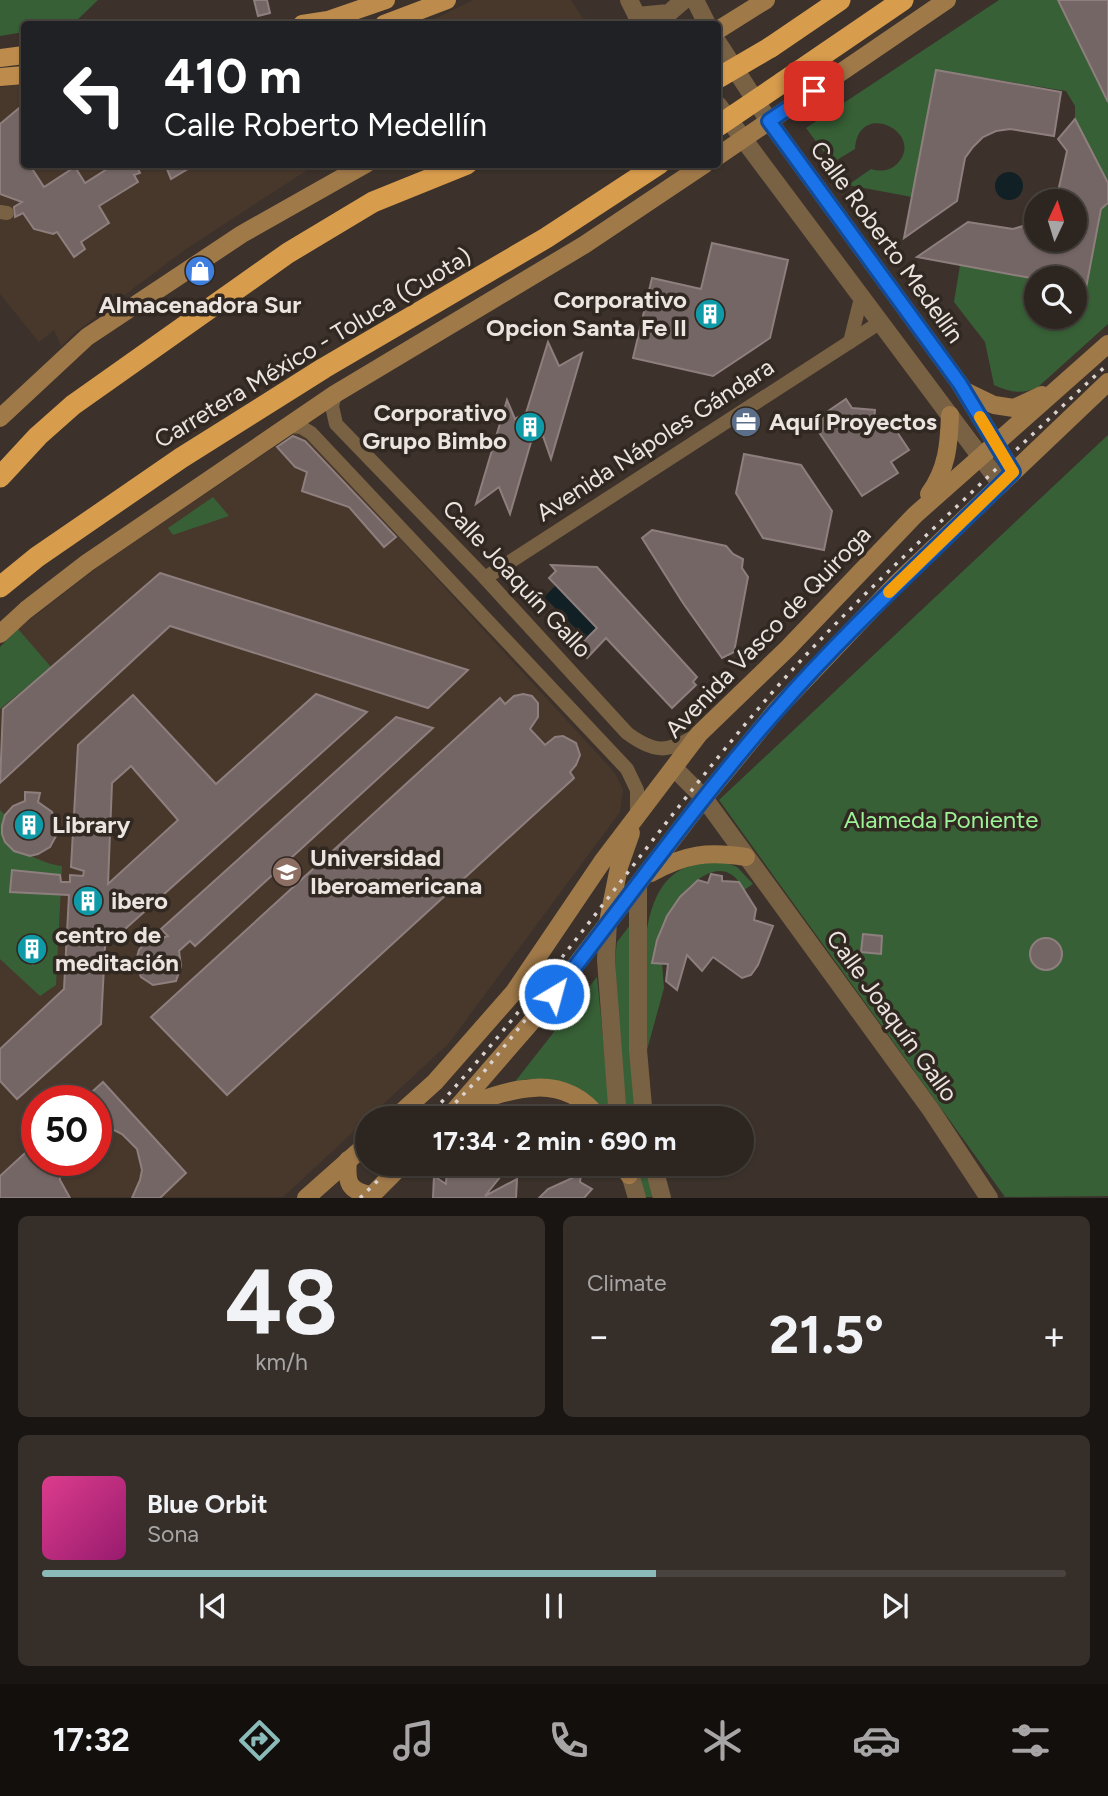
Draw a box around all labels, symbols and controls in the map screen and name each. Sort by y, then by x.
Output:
text: 410 m [164,46,302,105]
icon: left [49,49,140,140]
pin [784,61,844,121]
icon: arrive [795,72,833,110]
text: Calle Roberto Medellín [164,106,487,144]
street label: Calle Roberto Medellín [804,135,970,348]
north arrow [1024,189,1087,252]
map controls [1024,189,1087,329]
street label: Carretera México - Toluca (Cuota) [149,241,476,454]
shop icon: Almacenadora Sur [183,254,217,288]
button: search [1024,266,1087,329]
place label: Corporativo Opcion Santa Fe II [486,285,687,342]
place label: Almacenadora Sur [99,290,301,319]
building icon: Corporativo Opcion Santa Fe II [693,297,727,331]
street label: Avenida Nápoles Gándara [531,352,779,527]
place label: Corporativo Grupo Bimbo [362,398,507,455]
office icon: Aquí Proyectos [729,405,763,439]
place label: Aquí Proyectos [769,407,937,436]
building icon: Corporativo Grupo Bimbo [513,410,547,444]
street label: Calle Joaquín Gallo [437,494,598,663]
street label: Avenida Vasco de Quiroga [659,520,877,744]
park label: Alameda Poniente [844,805,1038,834]
building icon: Library [12,808,46,842]
place label: Library [52,810,130,839]
place label: Universidad Iberoamericana [310,843,482,900]
school or university icon: Universidad Iberoamericana [270,855,304,889]
building icon: ibero [71,884,105,918]
place label: ibero [111,886,168,915]
place label: centro de meditación [55,920,179,977]
street label: Calle Joaquín Gallo [820,924,964,1107]
building icon: centro de meditación [15,932,49,966]
position arrow [517,957,591,1031]
speed limit sign: 50 [21,1085,112,1176]
text: 17:34 · 2 min · 690 m [433,1125,676,1157]
text: 48 [225,1248,338,1357]
text: Climate [587,1269,666,1297]
text: 21.5° [769,1304,884,1366]
text: − [587,1313,611,1359]
text: + [1042,1313,1066,1359]
text: km/h [255,1348,308,1376]
text: Blue Orbit [147,1488,268,1520]
text: Sona [147,1520,199,1548]
icon: previous [194,1587,232,1625]
icon: pause [535,1587,573,1625]
icon: next [876,1587,914,1625]
icon: directions [235,1716,284,1765]
icon: music [389,1716,438,1765]
icon: phone [544,1716,593,1765]
icon: climate [698,1716,747,1765]
icon: car [852,1716,901,1765]
icon: filters [1006,1716,1055,1765]
text: 17:32 [53,1721,130,1759]

